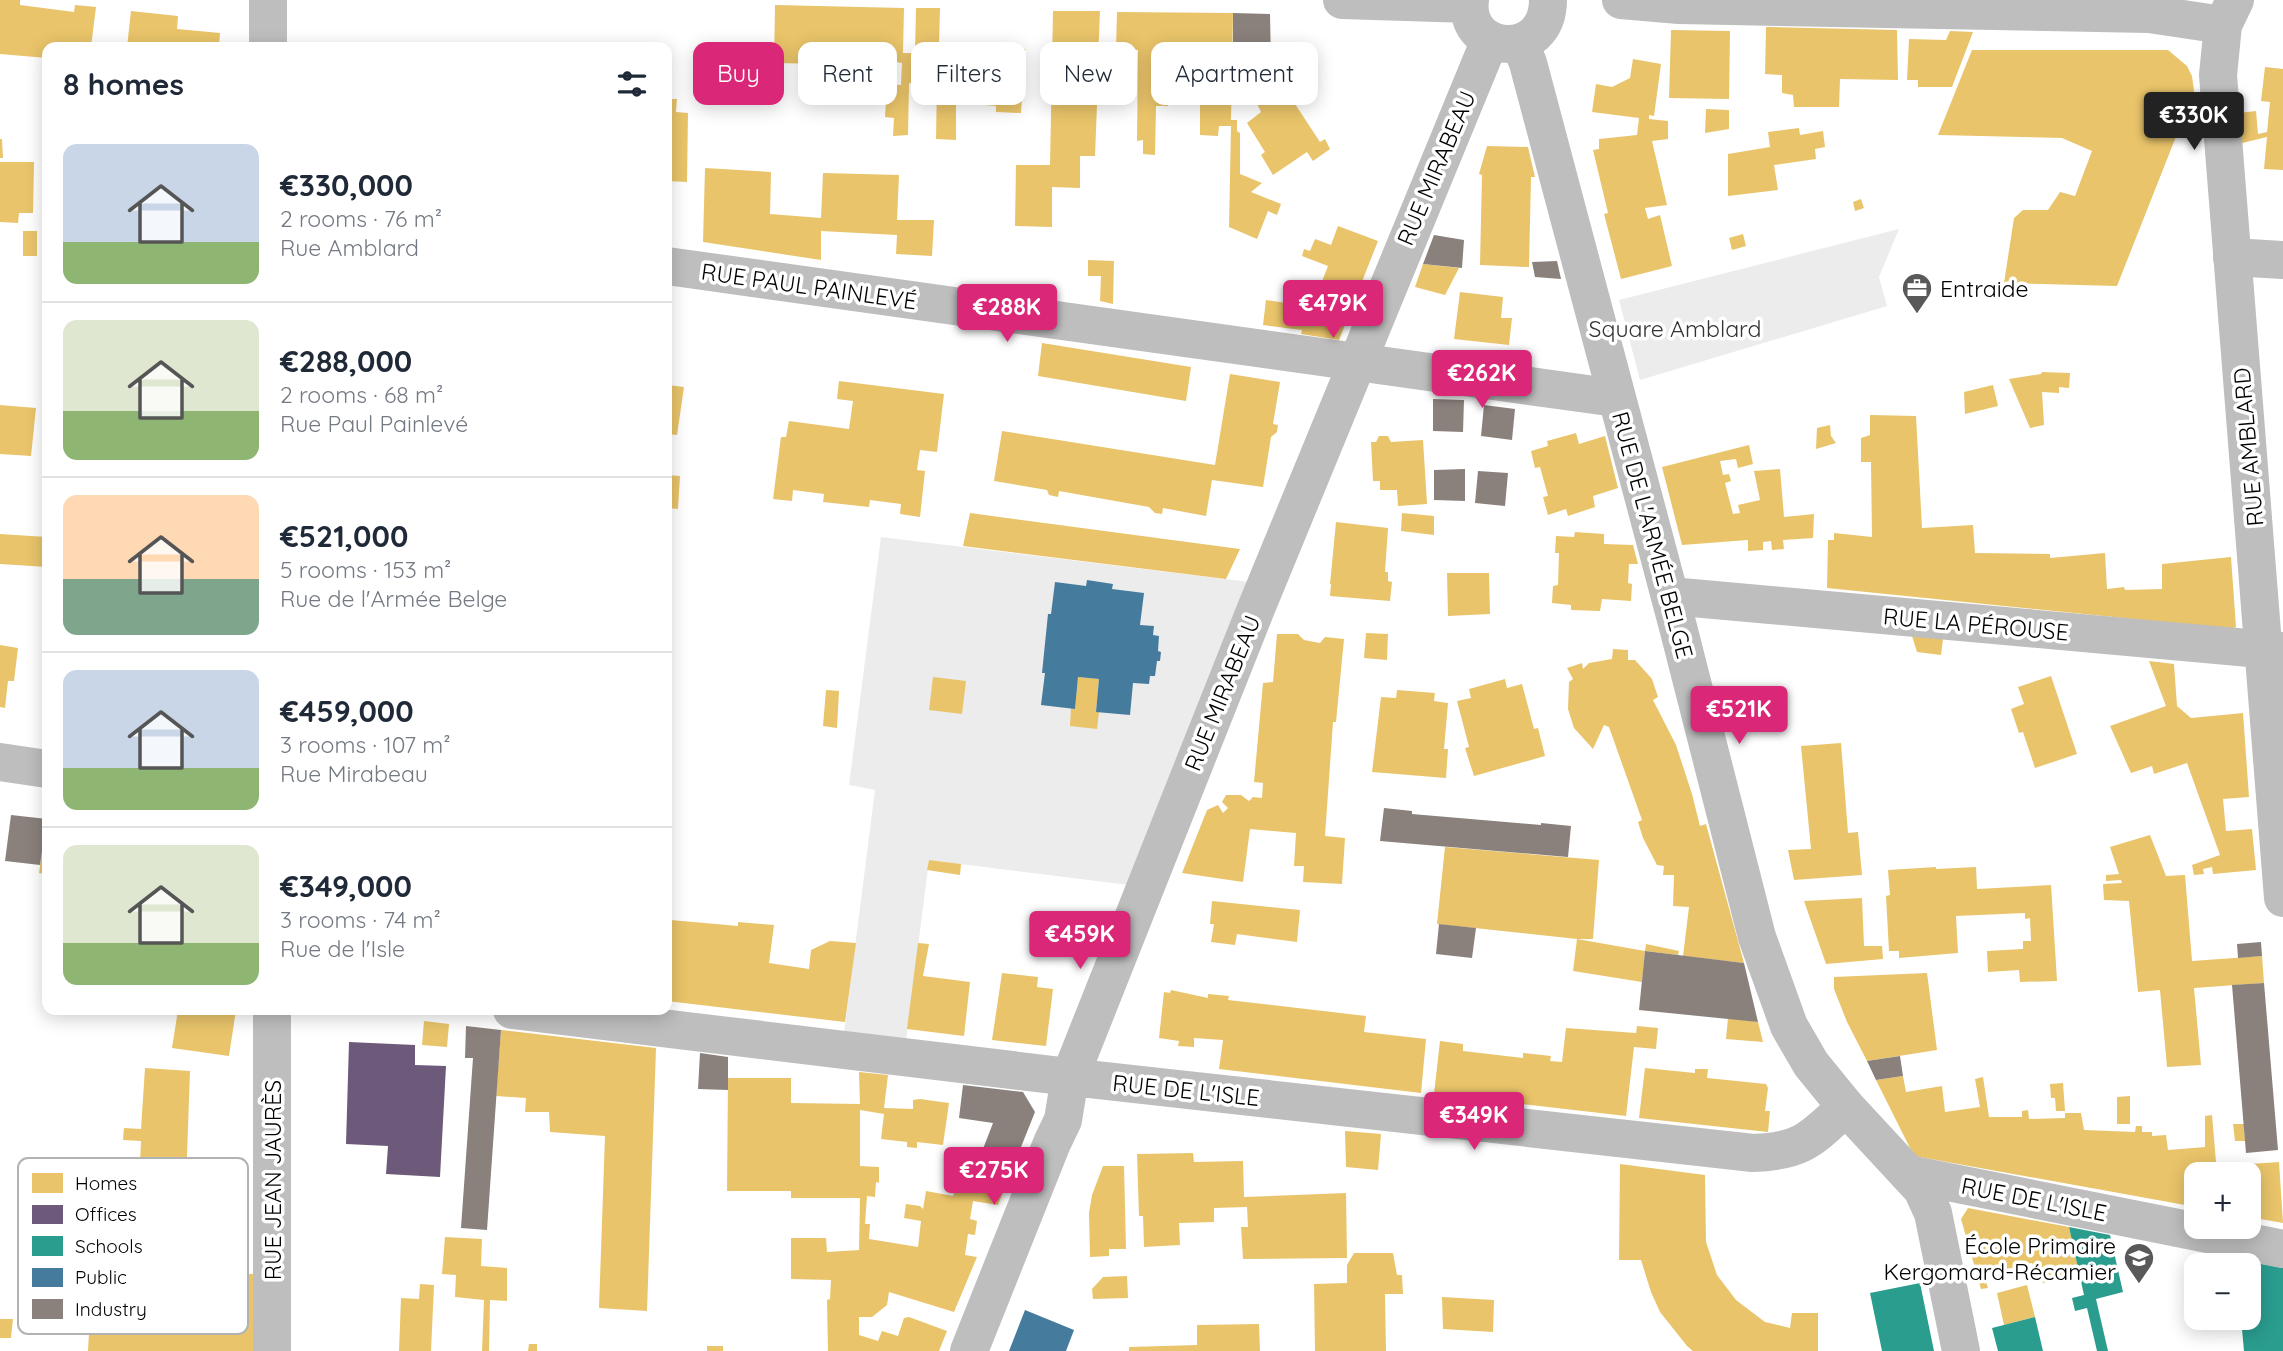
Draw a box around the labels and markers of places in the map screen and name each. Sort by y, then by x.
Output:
pin: €330K [2145,92,2243,152]
office icon: Entraide [1900,271,1934,315]
place label: Entraide [1940,274,2029,303]
pin: €479K [1284,280,1382,340]
pin: €288K [958,284,1056,344]
pin: €262K [1433,350,1531,410]
pin: €521K [1690,686,1788,746]
pin: €459K [1031,912,1129,971]
pin: €349K [1425,1092,1523,1152]
pin: €275K [945,1148,1043,1207]
place label: École Primaire Kergomard-Récamier [1884,1231,2116,1286]
school or university icon: École Primaire Kergomard-Récamier [2122,1241,2156,1285]

